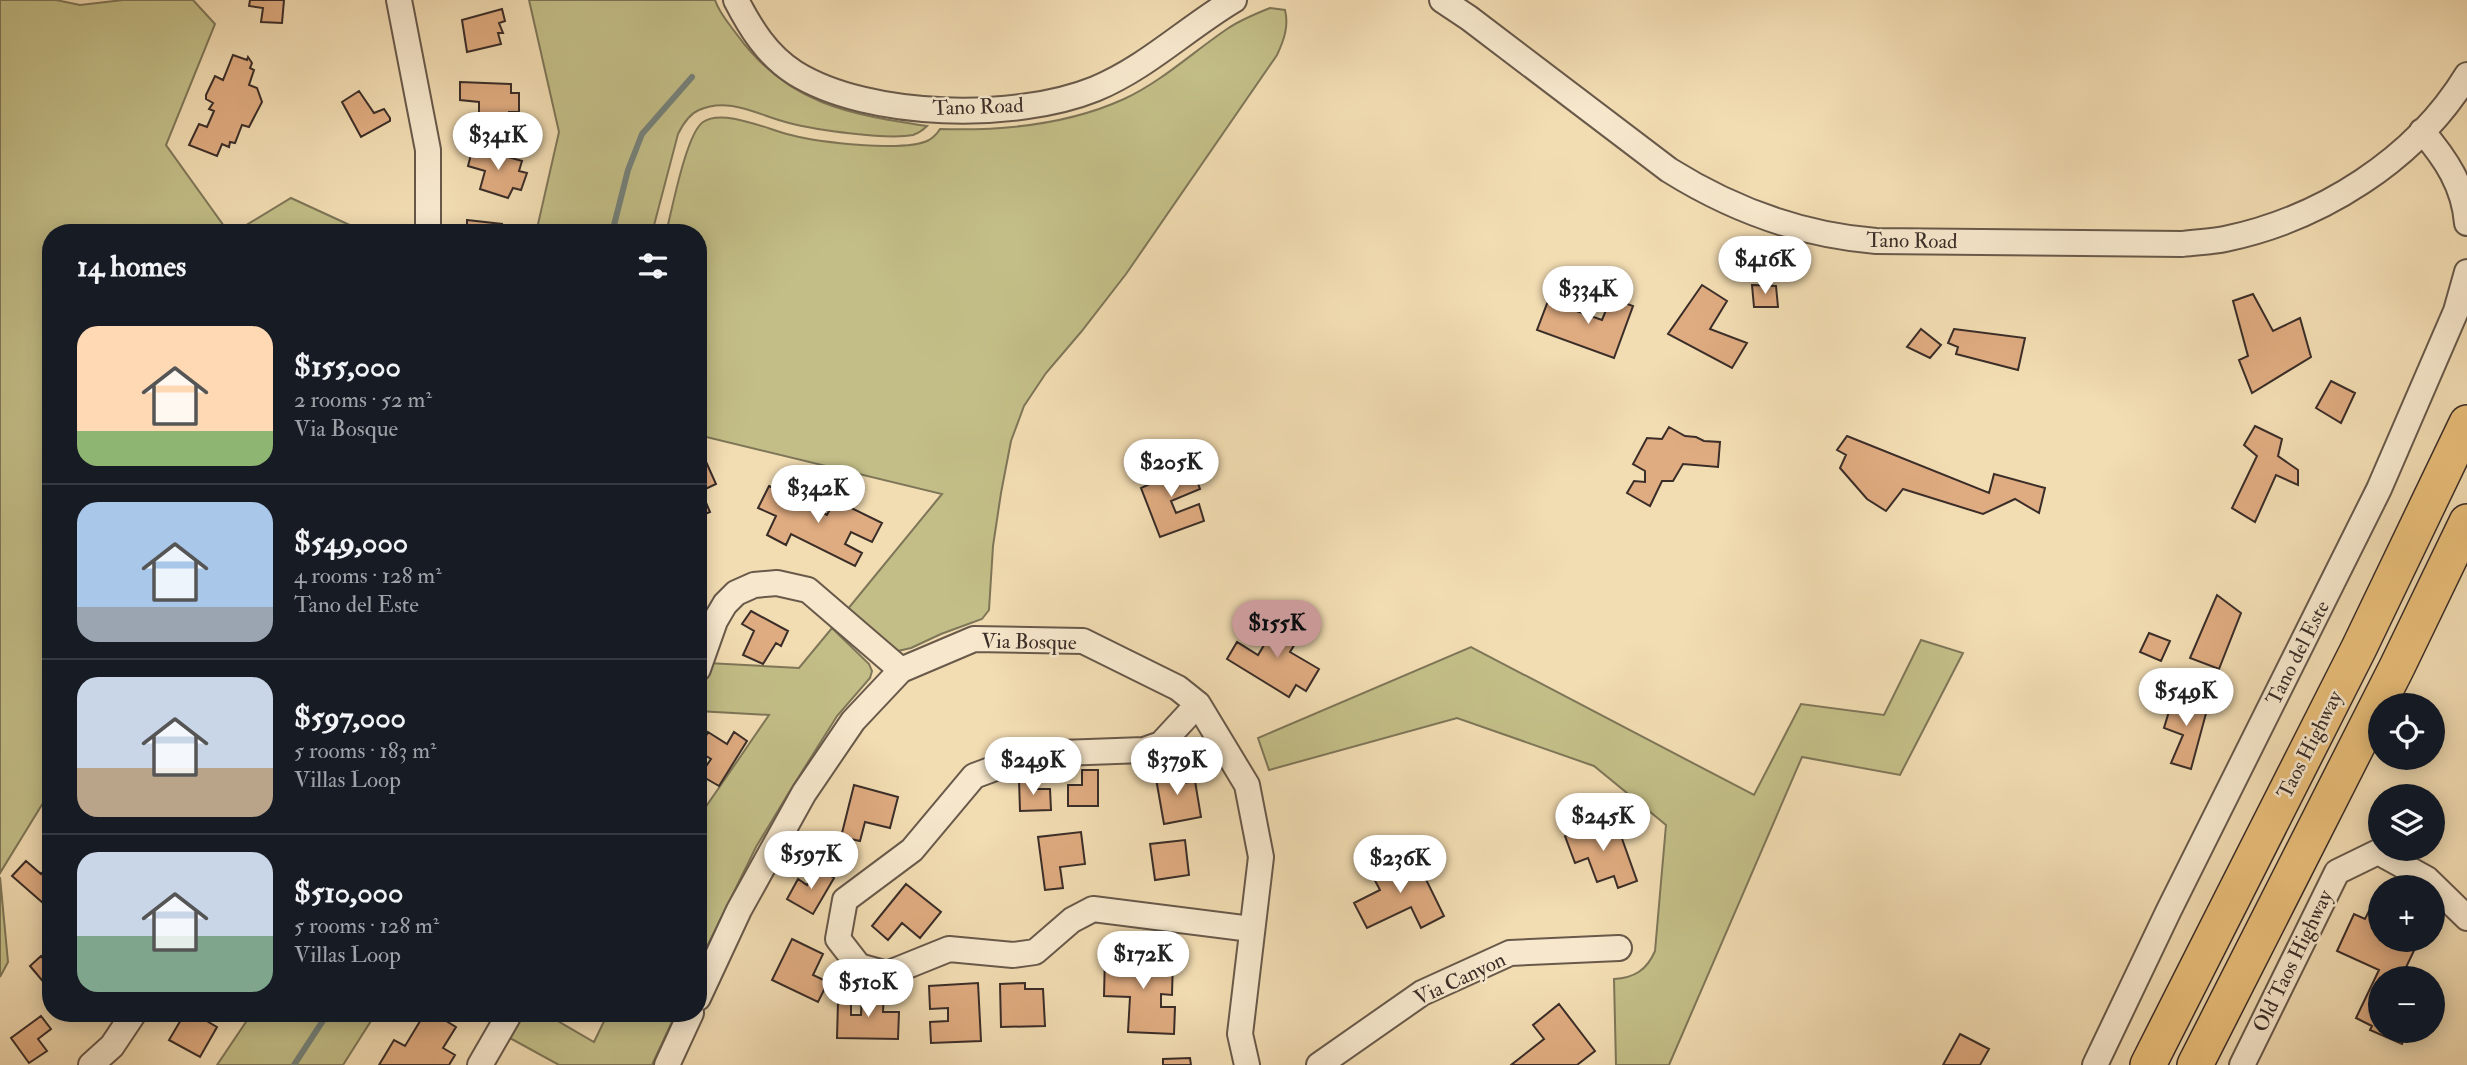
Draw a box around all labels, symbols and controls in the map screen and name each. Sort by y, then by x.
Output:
street label: Tano Road [932,92,1025,122]
pin: $341K [449,113,547,172]
text: $341K [469,120,527,149]
street label: Tano Road [1866,227,1958,255]
pin: $416K [1716,236,1814,296]
text: $416K [1734,244,1796,273]
icon: filters [634,247,672,285]
text: 14 homes [77,248,186,285]
pin: $334K [1539,266,1637,326]
text: $334K [1558,274,1618,303]
text: $155,000 [294,348,401,385]
icon: home [133,354,217,438]
text: 2 rooms · 52 m² [294,385,432,414]
text: Via Bosque [294,414,398,443]
pin: $205K [1122,440,1220,499]
text: $205K [1140,447,1202,476]
pin: $342K [769,466,867,525]
text: $342K [787,473,849,502]
text: $549,000 [294,524,408,561]
icon: home [133,530,217,614]
text: 4 rooms · 128 m² [294,561,442,590]
text: Tano del Este [294,590,419,619]
street label: Tano del Este [2260,596,2336,710]
pin: $155K [1228,600,1326,660]
text: $155K [1248,608,1306,637]
street label: Via Bosque [981,628,1077,656]
pin: $549K [2137,668,2235,728]
text: $549K [2155,676,2217,705]
street label: Taos Highway [2271,686,2349,804]
map controls [2368,693,2445,1043]
button: locate [2368,693,2445,770]
text: $597,000 [294,699,406,736]
icon: home [133,705,217,789]
text: 5 rooms · 183 m² [294,736,437,765]
pin: $249K [984,738,1082,797]
pin: $379K [1128,738,1226,797]
text: $249K [1001,745,1065,774]
text: $379K [1147,745,1207,774]
text: Villas Loop [294,765,401,794]
button: layers [2368,784,2445,861]
pin: $245K [1554,794,1652,853]
text: $245K [1571,801,1635,830]
pin: $597K [762,832,860,891]
pin: $236K [1351,836,1449,895]
text: $597K [780,839,842,868]
text: $236K [1369,843,1431,872]
text: $510,000 [294,874,403,911]
button: + [2368,875,2445,952]
icon: home [133,880,217,964]
street label: Old Taos Highway [2247,885,2339,1037]
text: 5 rooms · 128 m² [294,911,439,940]
pin: $172K [1094,932,1192,991]
text: $172K [1113,939,1173,968]
text: Villas Loop [294,940,401,969]
street label: Via Canyon [1410,946,1510,1012]
pin: $510K [819,960,917,1019]
button: − [2368,966,2445,1043]
text: $510K [838,967,898,996]

